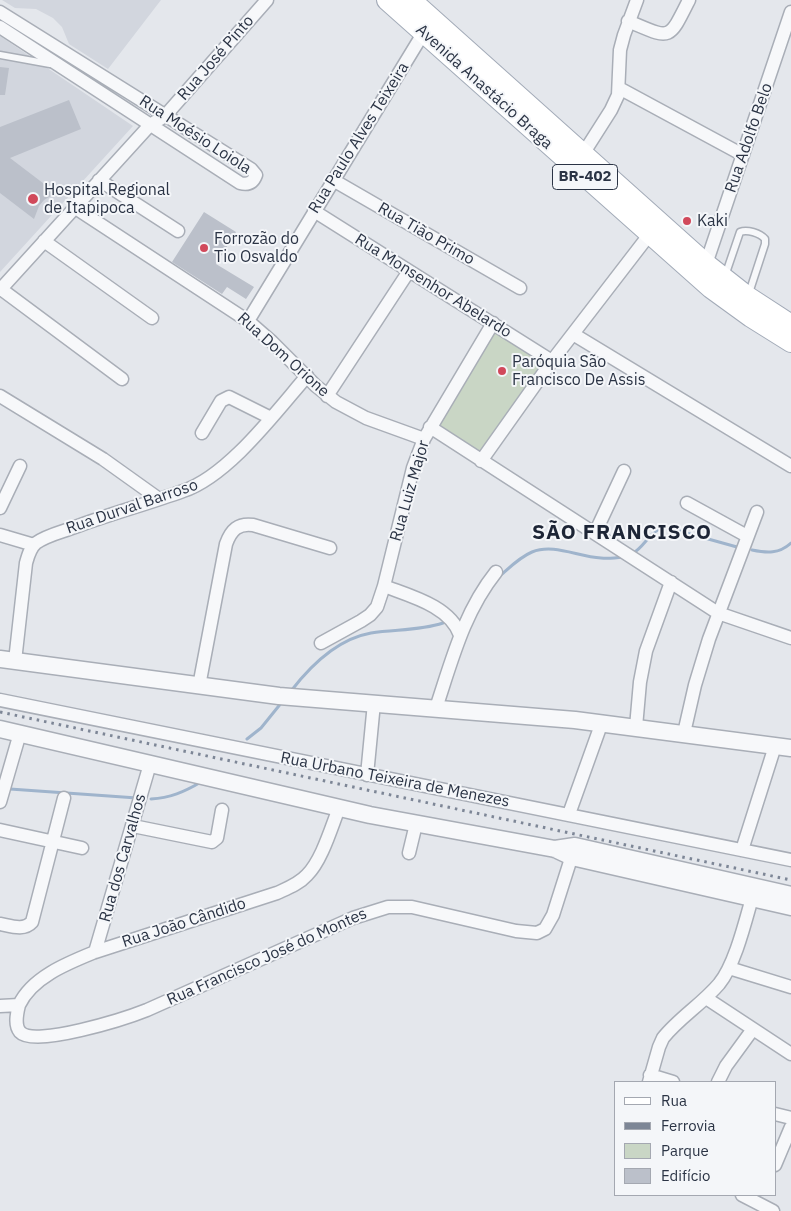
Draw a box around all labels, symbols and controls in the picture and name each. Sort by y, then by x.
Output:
street label: Rua José Pinto [174,12,258,104]
street label: Avenida Anastácio Braga [412,21,556,153]
street label: Rua Paulo Alves Teixeira [305,59,413,217]
street label: Rua Adolfo Belo [721,81,777,195]
street label: Rua Moésio Loiola [135,92,255,178]
road number: BR-402 [552,164,618,190]
place label: Hospital Regional de Itapipoca [44,180,170,218]
marker: Hospital Regional de Itapipoca [26,192,40,206]
street label: Rua Tião Primo [374,199,478,269]
place label: Kaki [697,211,728,231]
marker: Kaki [681,215,693,227]
place label: Forrozão do Tio Osvaldo [214,229,299,267]
street label: Rua Monsenhor Abelardo [351,230,515,342]
marker: Forrozão do Tio Osvaldo [198,242,210,254]
street label: Rua Dom Orione [233,309,333,401]
place label: Paróquia São Francisco De Assis [512,352,645,390]
marker: Paróquia São Francisco De Assis [496,365,508,377]
street label: Rua Luiz Major [386,438,434,544]
street label: Rua Durval Barroso [64,475,200,539]
district label: SÃO FRANCISCO [530,520,714,546]
street label: Rua Urbano Teixeira de Menezes [279,748,511,812]
street label: Rua dos Carvalhos [96,792,150,924]
street label: Rua João Cândido [120,894,248,952]
street label: Rua Francisco José do Montes [164,904,370,1010]
legend [614,1081,776,1196]
text: Rua [661,1091,687,1110]
text: Ferrovia [661,1116,716,1135]
text: Parque [661,1141,709,1160]
text: Edifício [661,1166,710,1185]

